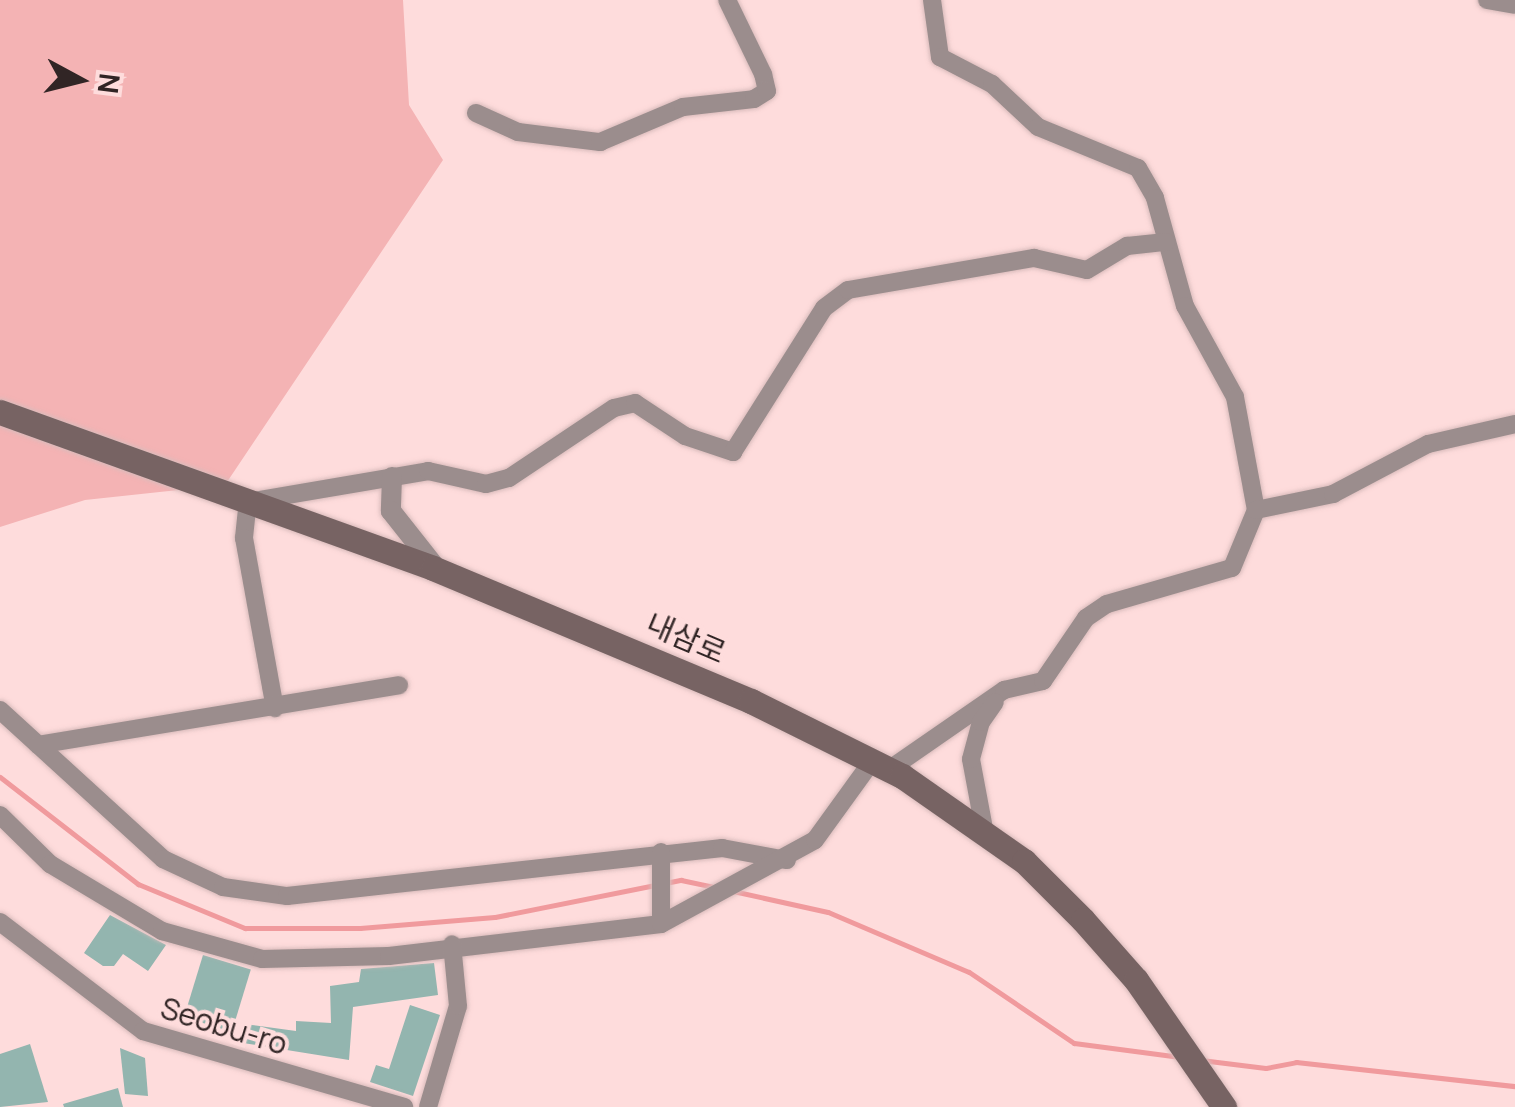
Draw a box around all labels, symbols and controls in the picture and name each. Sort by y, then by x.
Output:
north arrow [30,30,130,130]
text: N [90,71,130,96]
street label: 내삼로 [641,605,731,671]
street label: Seobu-ro [156,990,292,1062]

